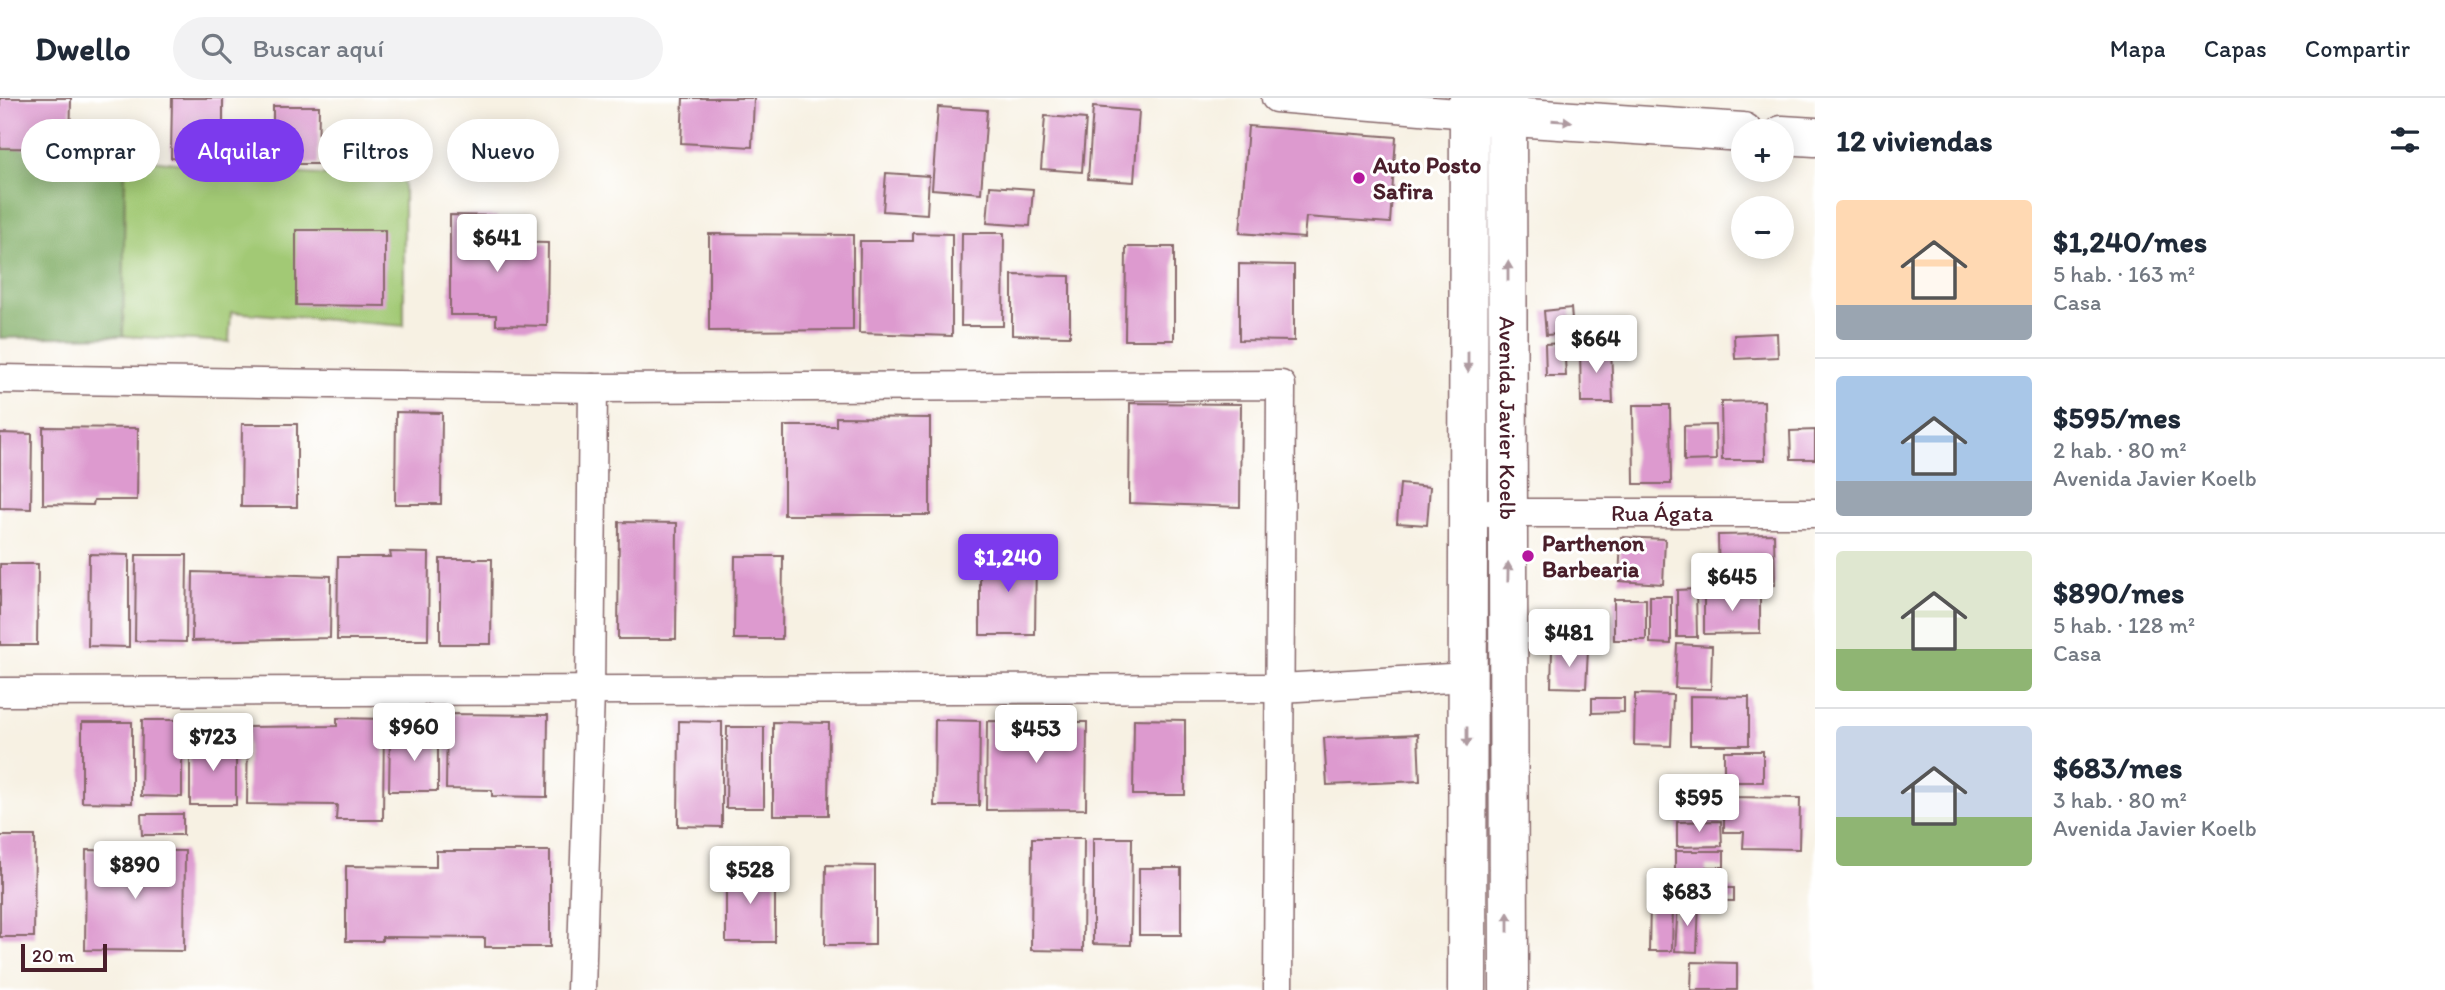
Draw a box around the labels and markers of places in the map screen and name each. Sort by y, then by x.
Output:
place label: Auto Posto Safira [1372,151,1481,205]
marker: Auto Posto Safira [1351,170,1367,186]
pin: $641 [456,214,538,274]
pin: $664 [1555,316,1637,375]
place label: Parthenon Barbearia [1542,529,1645,583]
pin: $1,240 [951,534,1065,594]
marker: Parthenon Barbearia [1520,548,1536,564]
pin: $645 [1691,554,1773,613]
pin: $481 [1528,610,1610,669]
pin: $960 [373,704,455,763]
pin: $453 [995,706,1077,765]
pin: $723 [172,714,254,773]
pin: $595 [1658,774,1740,834]
pin: $890 [94,842,176,901]
pin: $528 [709,846,791,906]
pin: $683 [1646,868,1728,928]

